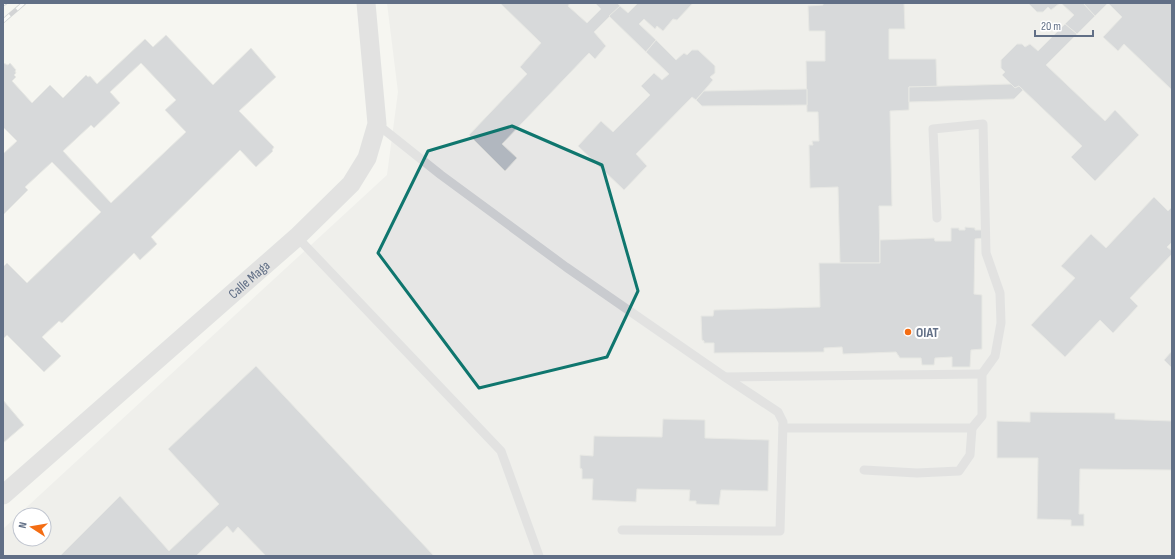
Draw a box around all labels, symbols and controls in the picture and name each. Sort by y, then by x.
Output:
scale bar [1035,12,1093,38]
text: 20 m [1041,19,1061,34]
street label: Calle Maga [225,257,273,302]
place label: OIAT [916,324,939,341]
marker: OIAT [903,327,913,337]
north arrow [12,507,52,547]
text: N [16,521,30,529]

